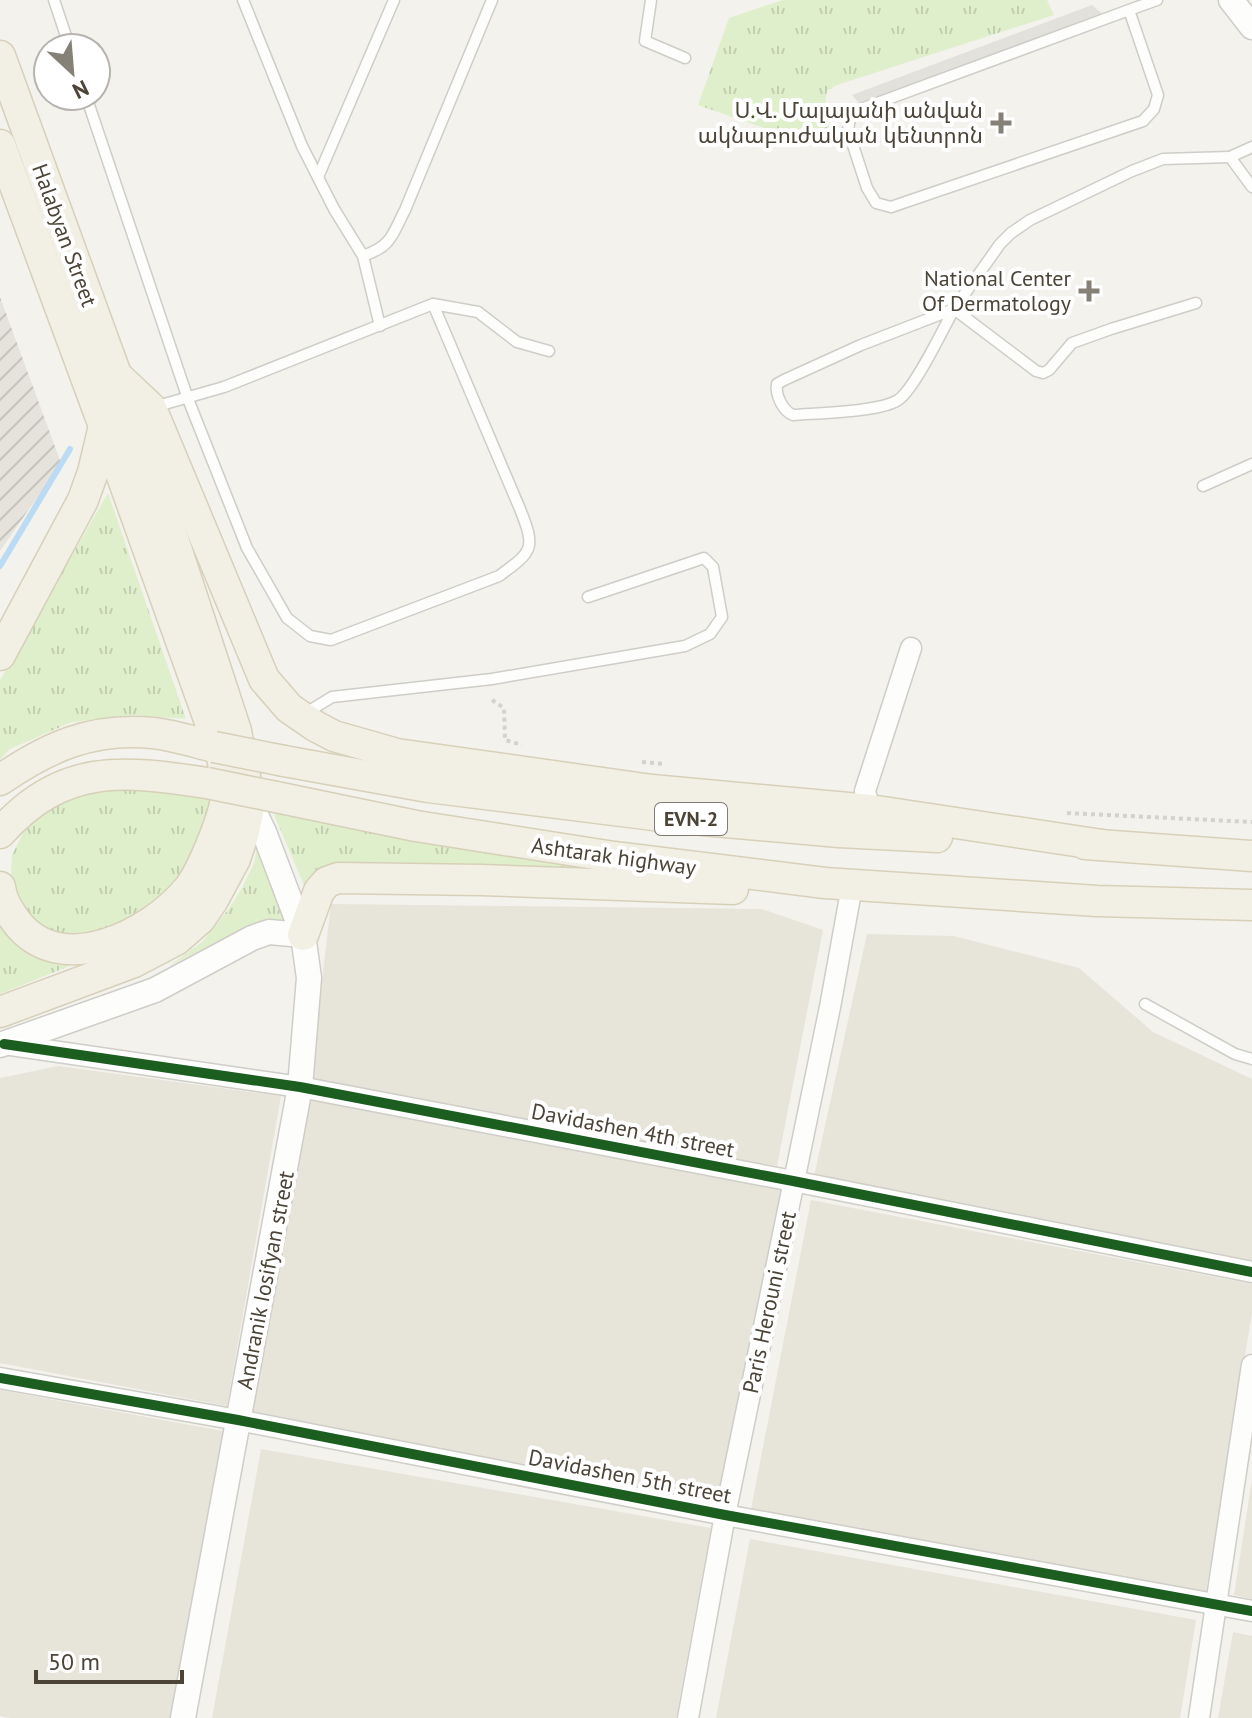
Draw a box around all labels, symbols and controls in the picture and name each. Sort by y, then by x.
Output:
north arrow [32,32,112,112]
text: N [68,74,93,106]
place label: Ս.Վ. Մալայանի անվան ակնաբուժական կենտրոն [698,96,983,149]
marker: Ս.Վ. Մալայանի անվան ակնաբուժական կենտրոն [990,112,1012,134]
street label: Halabyan Street [26,160,104,311]
place label: National Center Of Dermatology [922,264,1072,317]
marker: National Center Of Dermatology [1078,280,1100,302]
road number: EVN-2 [655,803,727,835]
street label: Ashtarak highway [530,831,699,882]
street label: Davidashen 4th street [529,1097,737,1164]
street label: Andranik Iosifyan street [230,1168,300,1392]
street label: Paris Herouni street [736,1208,802,1396]
street label: Davidashen 5th street [526,1443,734,1510]
scale bar [36,1634,182,1684]
text: 50 m [48,1646,100,1677]

